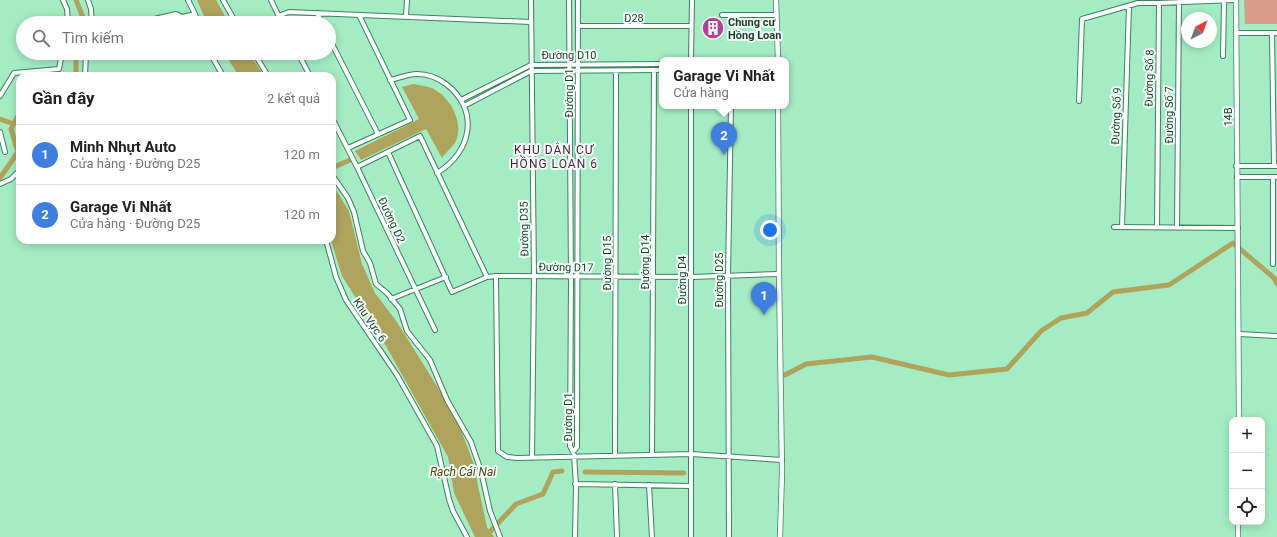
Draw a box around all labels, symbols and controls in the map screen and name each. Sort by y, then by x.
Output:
street label: D28 [624,12,644,25]
north arrow [1181,12,1217,48]
building icon: Chung cư Hồng Loan [700,15,726,41]
search box [16,16,336,60]
place label: Chung cư Hồng Loan [728,16,781,42]
icon: search [30,27,52,49]
text: Tìm kiếm [62,29,124,47]
street label: Đường D10 [541,49,597,62]
street label: Đường Số 8 [1143,49,1156,107]
popup [659,57,789,109]
text: Garage Vi Nhất [673,67,775,85]
street label: Đường D1 [563,69,576,117]
text: Cửa hàng [673,85,729,100]
street label: Đường Số 7 [1163,86,1176,144]
street label: Đường Số 9 [1109,87,1124,145]
text: Gần đây [32,88,95,108]
text: 2 kết quả [267,91,320,106]
street label: 14B [1222,107,1235,127]
pin: 2 [711,122,737,155]
text: Minh Nhựt Auto [70,138,176,156]
district label: KHU DÂN CƯ HỒNG LOAN 6 [510,142,598,171]
text: 1 [41,147,49,162]
text: 120 m [283,147,320,162]
text: Cửa hàng · Đường D25 [70,156,200,171]
street label: Đường D2 [375,195,408,245]
text: Garage Vi Nhất [70,198,172,216]
street label: Đường D35 [518,201,531,257]
text: 2 [41,207,49,222]
text: 120 m [283,207,320,222]
text: Cửa hàng · Đường D25 [70,216,200,231]
your location [760,220,780,240]
street label: Đường D14 [639,234,652,290]
street label: Đường D15 [601,235,614,291]
street label: Đường D25 [713,252,726,308]
street label: Đường D4 [676,256,689,304]
street label: Đường D17 [538,261,594,274]
pin: 1 [751,282,777,315]
street label: Khu Vực 6 [350,296,389,345]
street label: Đường D1 [562,393,575,441]
map controls [1229,417,1265,525]
button: + [1229,417,1265,453]
button: − [1229,453,1265,489]
water label: Rạch Cái Nai [430,465,496,479]
button: locate [1229,489,1265,525]

